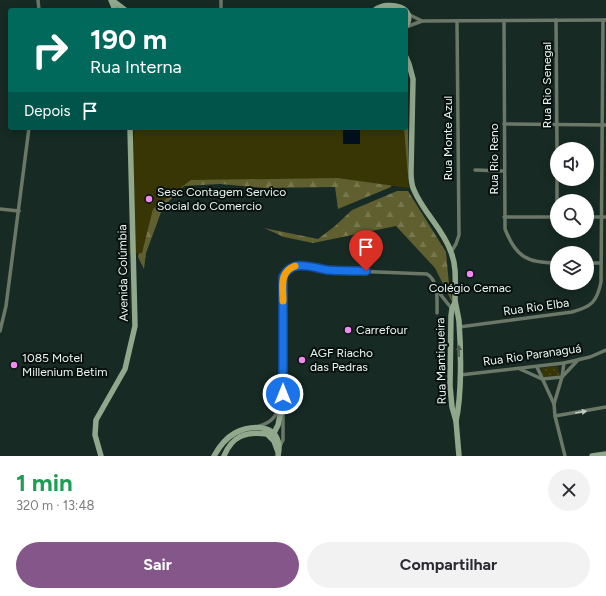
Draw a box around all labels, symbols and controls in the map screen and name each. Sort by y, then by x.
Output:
text: 190 m [90,22,167,56]
icon: right [24,24,76,76]
street label: Rua Rio Senegal [540,42,554,128]
text: Rua Interna [90,56,182,78]
street label: Rua Monte Azul [441,96,455,180]
icon: arrive [79,100,101,122]
text: Depois [24,102,71,120]
street label: Rua Rio Reno [487,123,501,195]
map controls [550,142,594,290]
button: sound [550,142,594,186]
place label: Sesc Contagem Servico Social do Comercio [157,185,286,213]
marker: Sesc Contagem Servico Social do Comercio [144,194,154,204]
button: search [550,194,594,238]
street label: Avenida Colúmbia [115,224,131,322]
pin [349,230,383,271]
icon: arrive [355,236,377,258]
button: layers [550,246,594,290]
marker: Colégio Cemac [465,269,475,279]
place label: Colégio Cemac [429,281,512,295]
street label: Rua Rio Elba [502,295,570,319]
street label: Rua Mantiqueira [433,318,449,404]
place label: Carrefour [356,323,408,337]
marker: Carrefour [343,325,353,335]
street label: Rua Rio Paranaguá [482,341,582,369]
one-way arrow [456,344,462,357]
place label: AGF Riacho das Pedras [310,346,373,374]
place label: 1085 Motel Millenium Betim [22,351,108,379]
marker: AGF Riacho das Pedras [297,355,307,365]
marker: 1085 Motel Millenium Betim [9,360,19,370]
position arrow [262,373,304,415]
one-way arrow [575,408,587,414]
text: 1 min [16,468,73,497]
button: close [548,469,590,511]
text: 320 m · 13:48 [16,498,94,513]
button: Sair [16,542,299,588]
button: Compartilhar [307,542,590,588]

